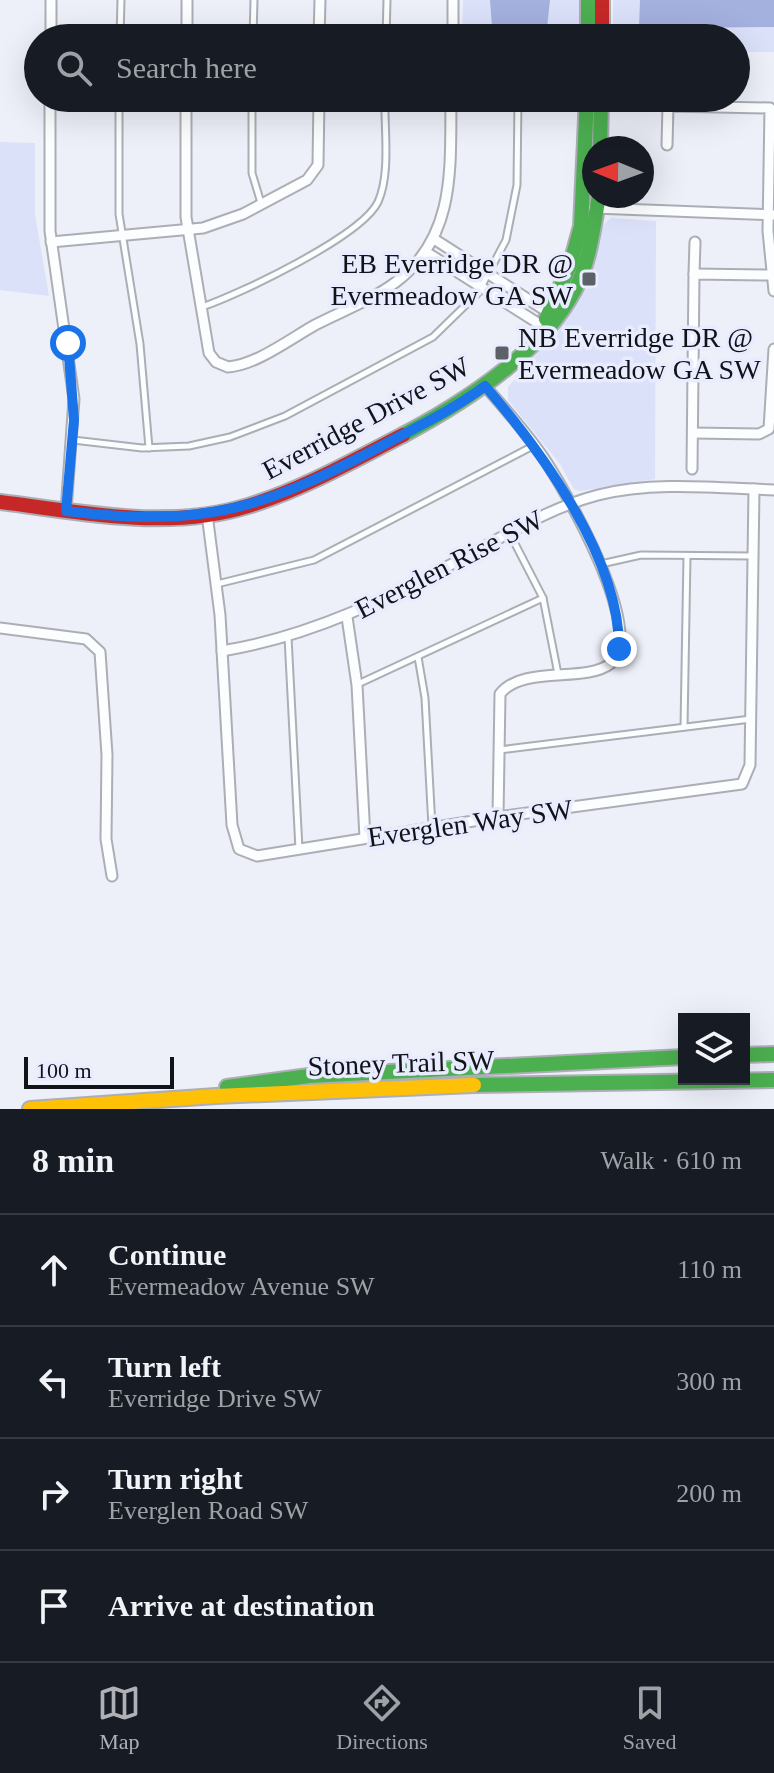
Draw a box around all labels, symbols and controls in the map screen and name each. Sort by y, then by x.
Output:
search box [24,24,750,112]
icon: search [52,46,96,90]
text: Search here [116,51,257,84]
north arrow [582,136,654,208]
place label: EB Everridge DR @ Evermeadow GA SW [330,248,574,311]
marker: EB Everridge DR @ Evermeadow GA SW [580,270,598,288]
place label: NB Everridge DR @ Evermeadow GA SW [518,322,761,385]
route start [50,325,86,361]
marker: NB Everridge DR @ Evermeadow GA SW [493,344,511,362]
street label: Everridge Drive SW [257,350,475,486]
street label: Everglen Rise SW [350,503,548,625]
route end [601,631,637,667]
street label: Everglen Way SW [366,793,575,853]
map controls [678,1013,750,1085]
button: layers [678,1013,750,1085]
street label: Stoney Trail SW [307,1044,495,1082]
scale bar [24,1053,174,1089]
text: 100 m [36,1058,92,1083]
text: 8 min [32,1142,114,1179]
text: Walk · 610 m [600,1146,742,1175]
text: Continue [108,1238,226,1271]
icon: ahead [32,1248,76,1292]
text: 110 m [677,1255,742,1284]
text: Evermeadow Avenue SW [108,1272,375,1301]
text: Turn left [108,1350,221,1383]
icon: left [32,1360,76,1404]
text: 300 m [676,1367,742,1396]
text: Everridge Drive SW [108,1384,322,1413]
text: Turn right [108,1462,243,1495]
icon: right [32,1472,76,1516]
text: 200 m [676,1479,742,1508]
text: Everglen Road SW [108,1496,308,1525]
icon: arrive [32,1584,76,1628]
text: Arrive at destination [108,1589,375,1622]
tab: Map [97,1681,141,1755]
tab: Directions [336,1681,428,1755]
tab: Saved [623,1681,677,1755]

